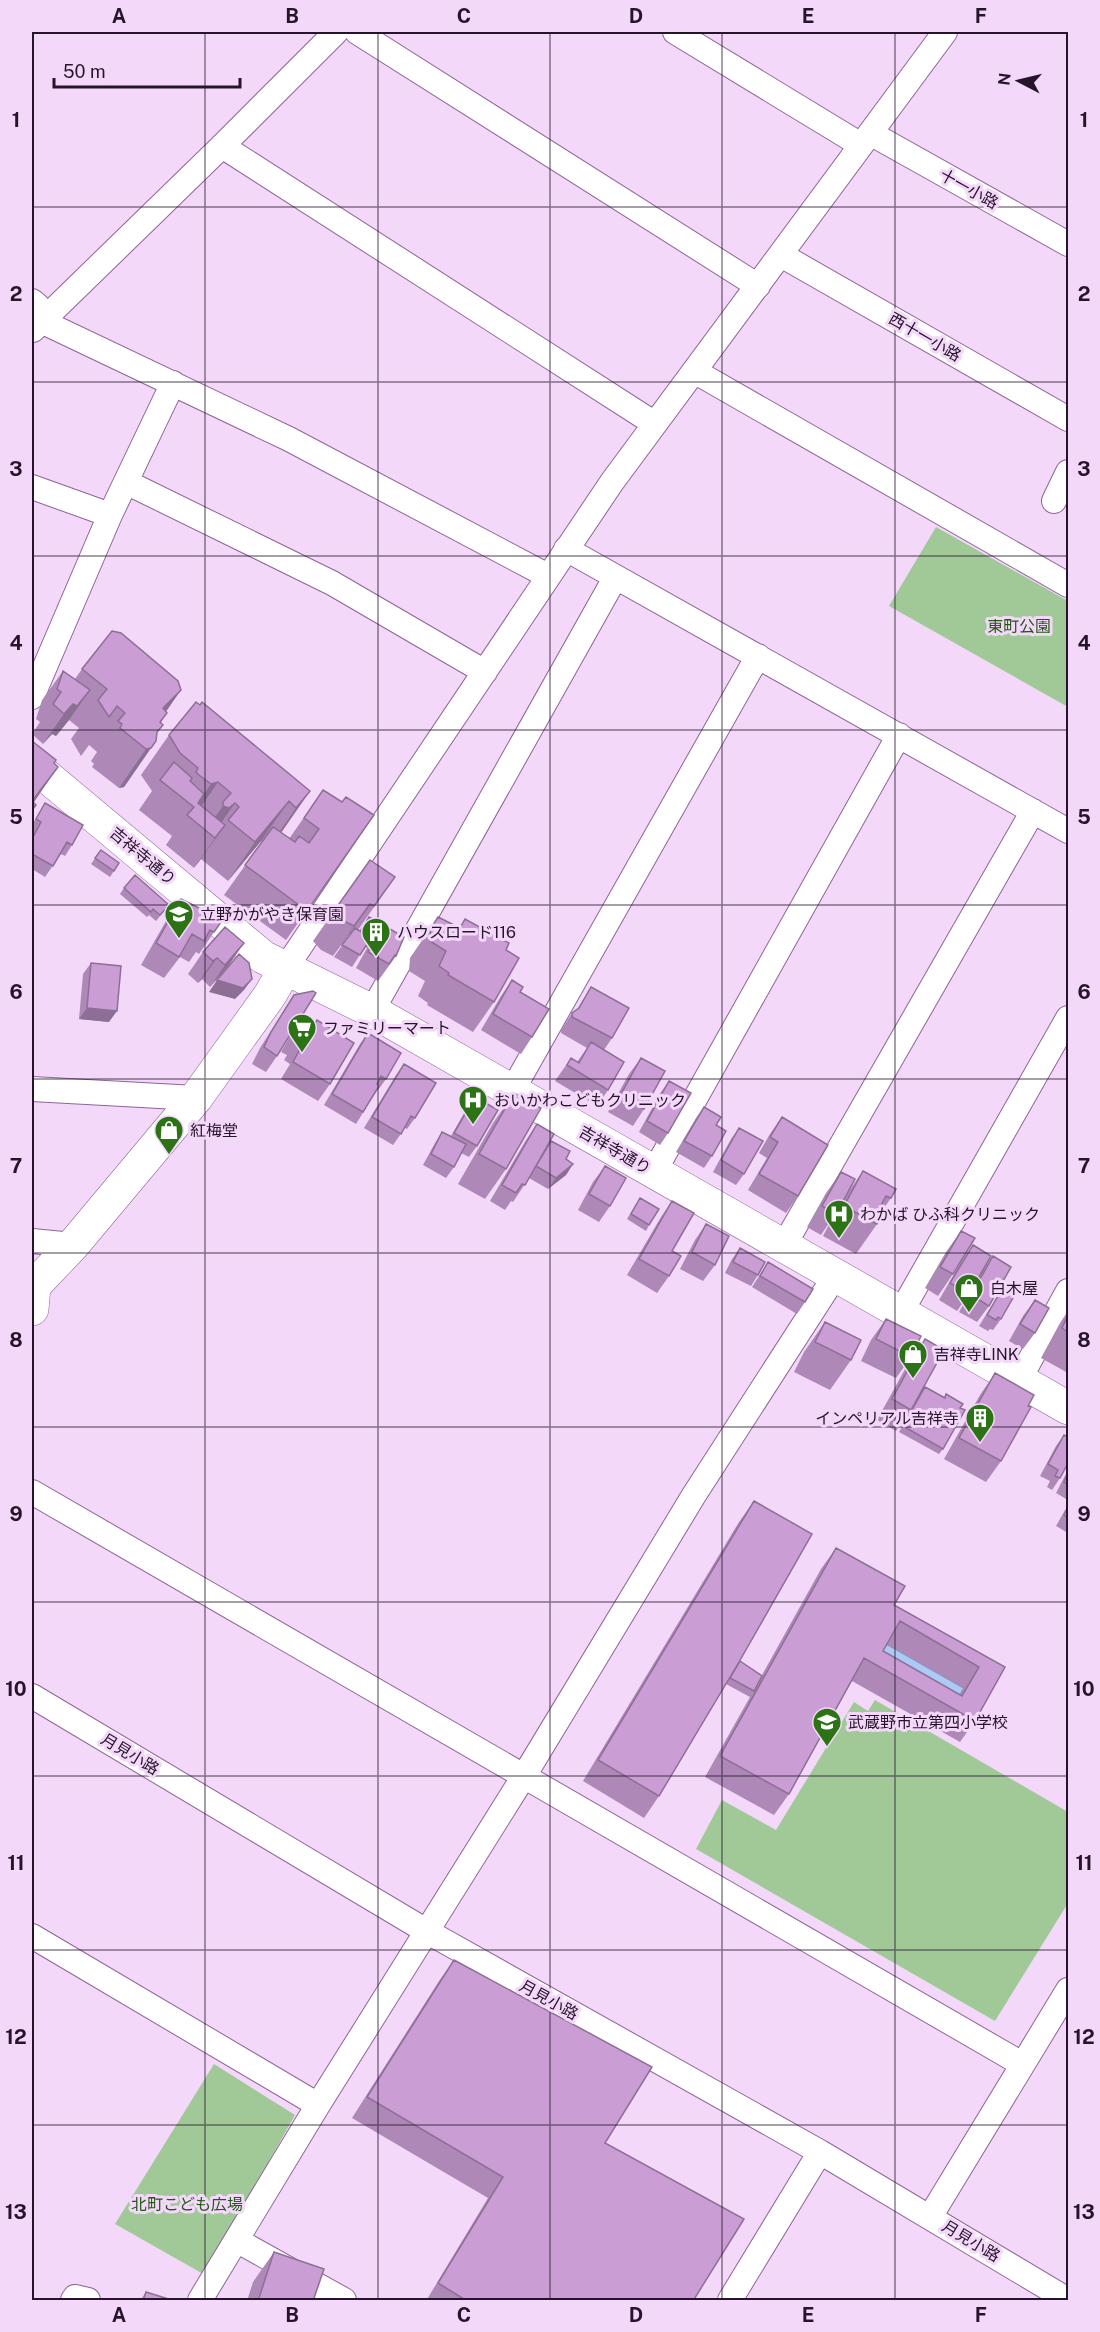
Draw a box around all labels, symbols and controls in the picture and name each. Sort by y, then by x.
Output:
text: A [112,4,126,28]
text: B [285,4,299,28]
text: C [457,4,471,28]
text: D [629,4,643,28]
text: E [802,4,814,28]
text: F [975,4,987,28]
scale bar [54,51,240,89]
north arrow [989,51,1049,111]
text: 50 m [63,61,106,82]
text: N [994,72,1015,87]
text: 1 [12,108,20,132]
text: 1 [1080,108,1088,132]
street label: 十一小路 [936,165,1002,213]
text: 2 [10,282,22,306]
text: 2 [1078,282,1090,306]
street label: 西十一小路 [886,309,964,365]
text: 3 [9,457,23,481]
text: 3 [1077,457,1091,481]
park label: 東町公園 [987,617,1051,636]
text: 4 [9,631,23,655]
text: 4 [1077,631,1091,655]
text: 5 [9,805,23,829]
text: 5 [1077,805,1091,829]
street label: 吉祥寺通り [106,823,180,889]
school or university icon: 立野かがやき保育園 [163,898,195,940]
place label: 立野かがやき保育園 [200,905,344,924]
building icon: ハウスロード116 [360,916,392,958]
place label: ハウスロード116 [397,923,516,942]
text: 6 [9,980,23,1004]
text: 6 [1077,980,1091,1004]
supermarket icon: ファミリーマート [286,1012,318,1054]
place label: ファミリーマート [323,1019,451,1038]
hospital icon: おいかわこどもクリニック [457,1084,489,1126]
place label: おいかわこどもクリニック [494,1091,686,1110]
shop icon: 紅梅堂 [153,1114,185,1156]
place label: 紅梅堂 [190,1121,238,1140]
street label: 吉祥寺通り [576,1122,654,1178]
text: 7 [10,1154,22,1178]
text: 7 [1078,1154,1090,1178]
hospital icon: わかば ひふ科クリニック [823,1198,855,1240]
place label: わかば ひふ科クリニック [860,1205,1040,1224]
shop icon: 白木屋 [953,1272,985,1314]
place label: 白木屋 [990,1279,1038,1298]
text: 8 [9,1328,23,1352]
text: 8 [1077,1328,1091,1352]
shop icon: 吉祥寺LINK [897,1338,929,1380]
place label: 吉祥寺LINK [934,1345,1019,1364]
building icon: インペリアル吉祥寺 [964,1402,996,1444]
place label: インペリアル吉祥寺 [815,1409,959,1428]
text: 9 [9,1502,23,1526]
text: 9 [1077,1502,1091,1526]
text: 10 [5,1677,27,1701]
text: 10 [1073,1677,1095,1701]
school or university icon: 武蔵野市立第四小学校 [811,1706,843,1748]
place label: 武蔵野市立第四小学校 [848,1713,1008,1732]
street label: 月見小路 [98,1729,162,1779]
text: 11 [7,1851,25,1875]
text: 11 [1075,1851,1093,1875]
street label: 月見小路 [516,1976,582,2024]
text: 12 [5,2025,27,2049]
text: 12 [1073,2025,1095,2049]
park label: 北町こども広場 [131,2195,243,2214]
text: 13 [5,2200,27,2224]
text: 13 [1073,2200,1095,2224]
street label: 月見小路 [939,2216,1003,2266]
text: A [112,2303,126,2327]
text: B [285,2303,299,2327]
text: C [457,2303,471,2327]
text: D [629,2303,643,2327]
text: E [802,2303,814,2327]
text: F [975,2303,987,2327]

